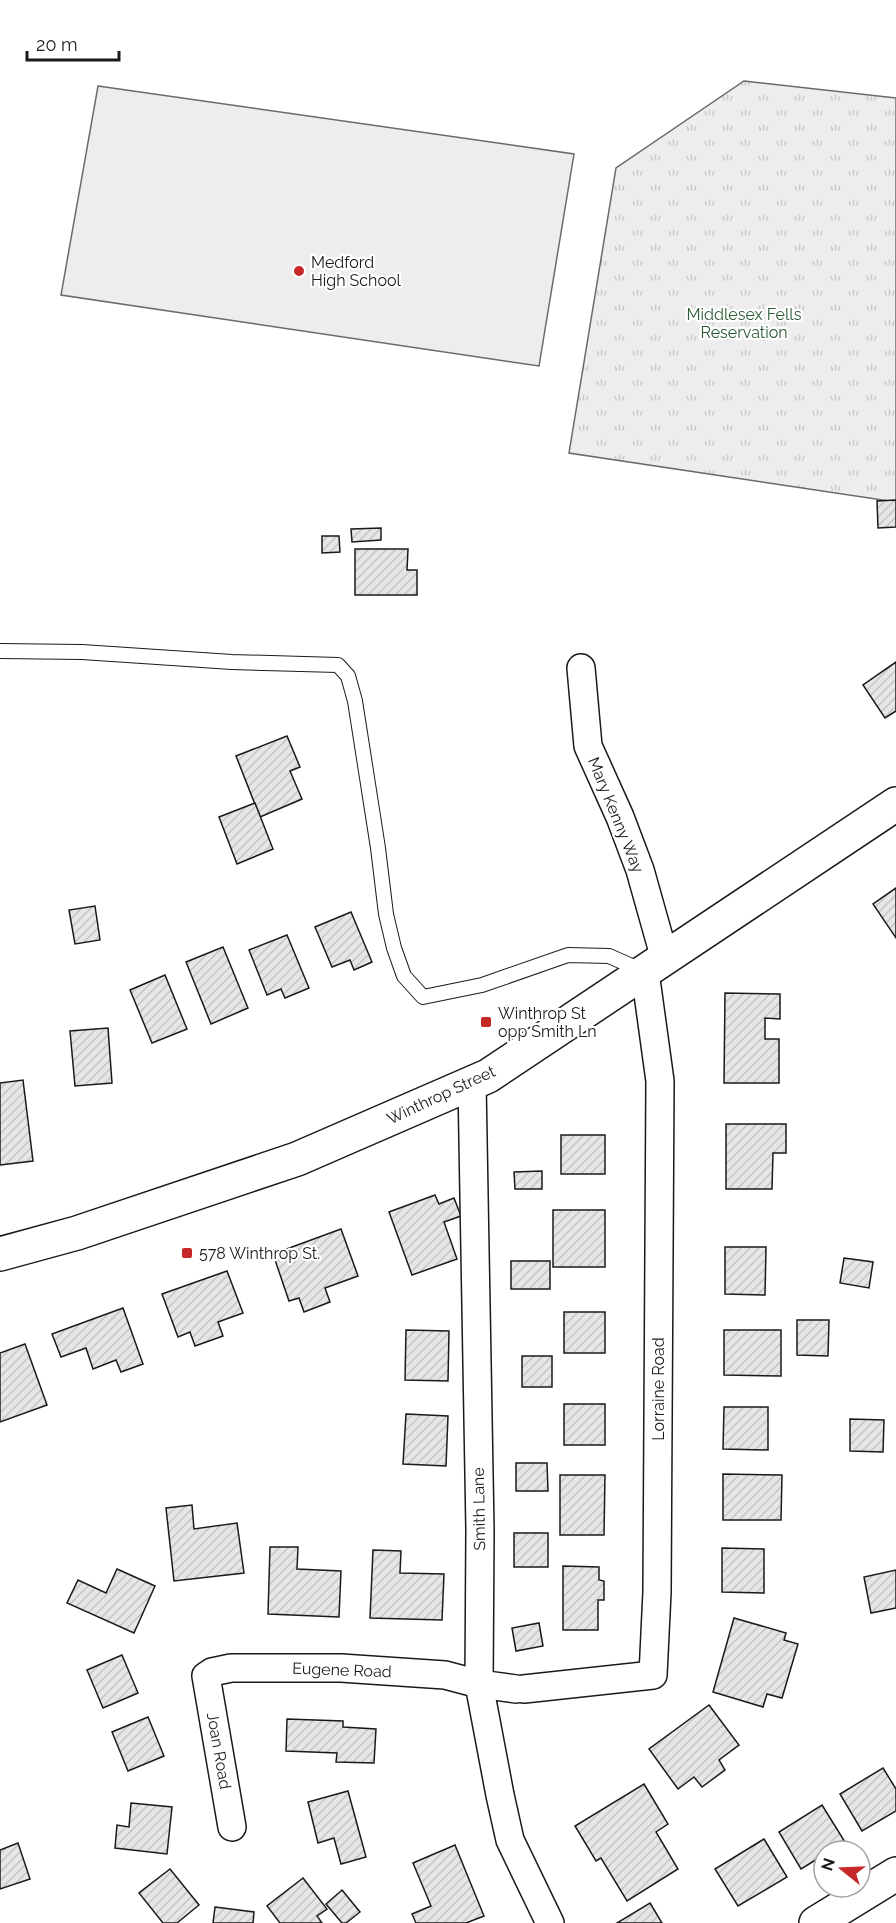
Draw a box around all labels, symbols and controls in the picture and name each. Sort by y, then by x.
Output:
scale bar [27,24,118,62]
text: 20 m [36,34,78,55]
place label: Medford High School [311,253,401,290]
marker: Medford High School [292,264,306,278]
park label: Middlesex Fells Reservation [687,305,802,342]
street label: Mary Kenny Way [584,754,648,876]
place label: Winthrop St opp Smith Ln [498,1004,597,1041]
marker: Winthrop St opp Smith Ln [479,1015,493,1029]
street label: Winthrop Street [384,1061,499,1128]
place label: 578 Winthrop St. [199,1244,320,1263]
marker: 578 Winthrop St. [180,1246,194,1260]
street label: Lorraine Road [649,1337,668,1441]
street label: Smith Lane [469,1467,489,1551]
street label: Eugene Road [292,1659,392,1681]
street label: Joan Road [203,1711,235,1791]
north arrow [812,1839,872,1899]
text: N [817,1856,839,1873]

